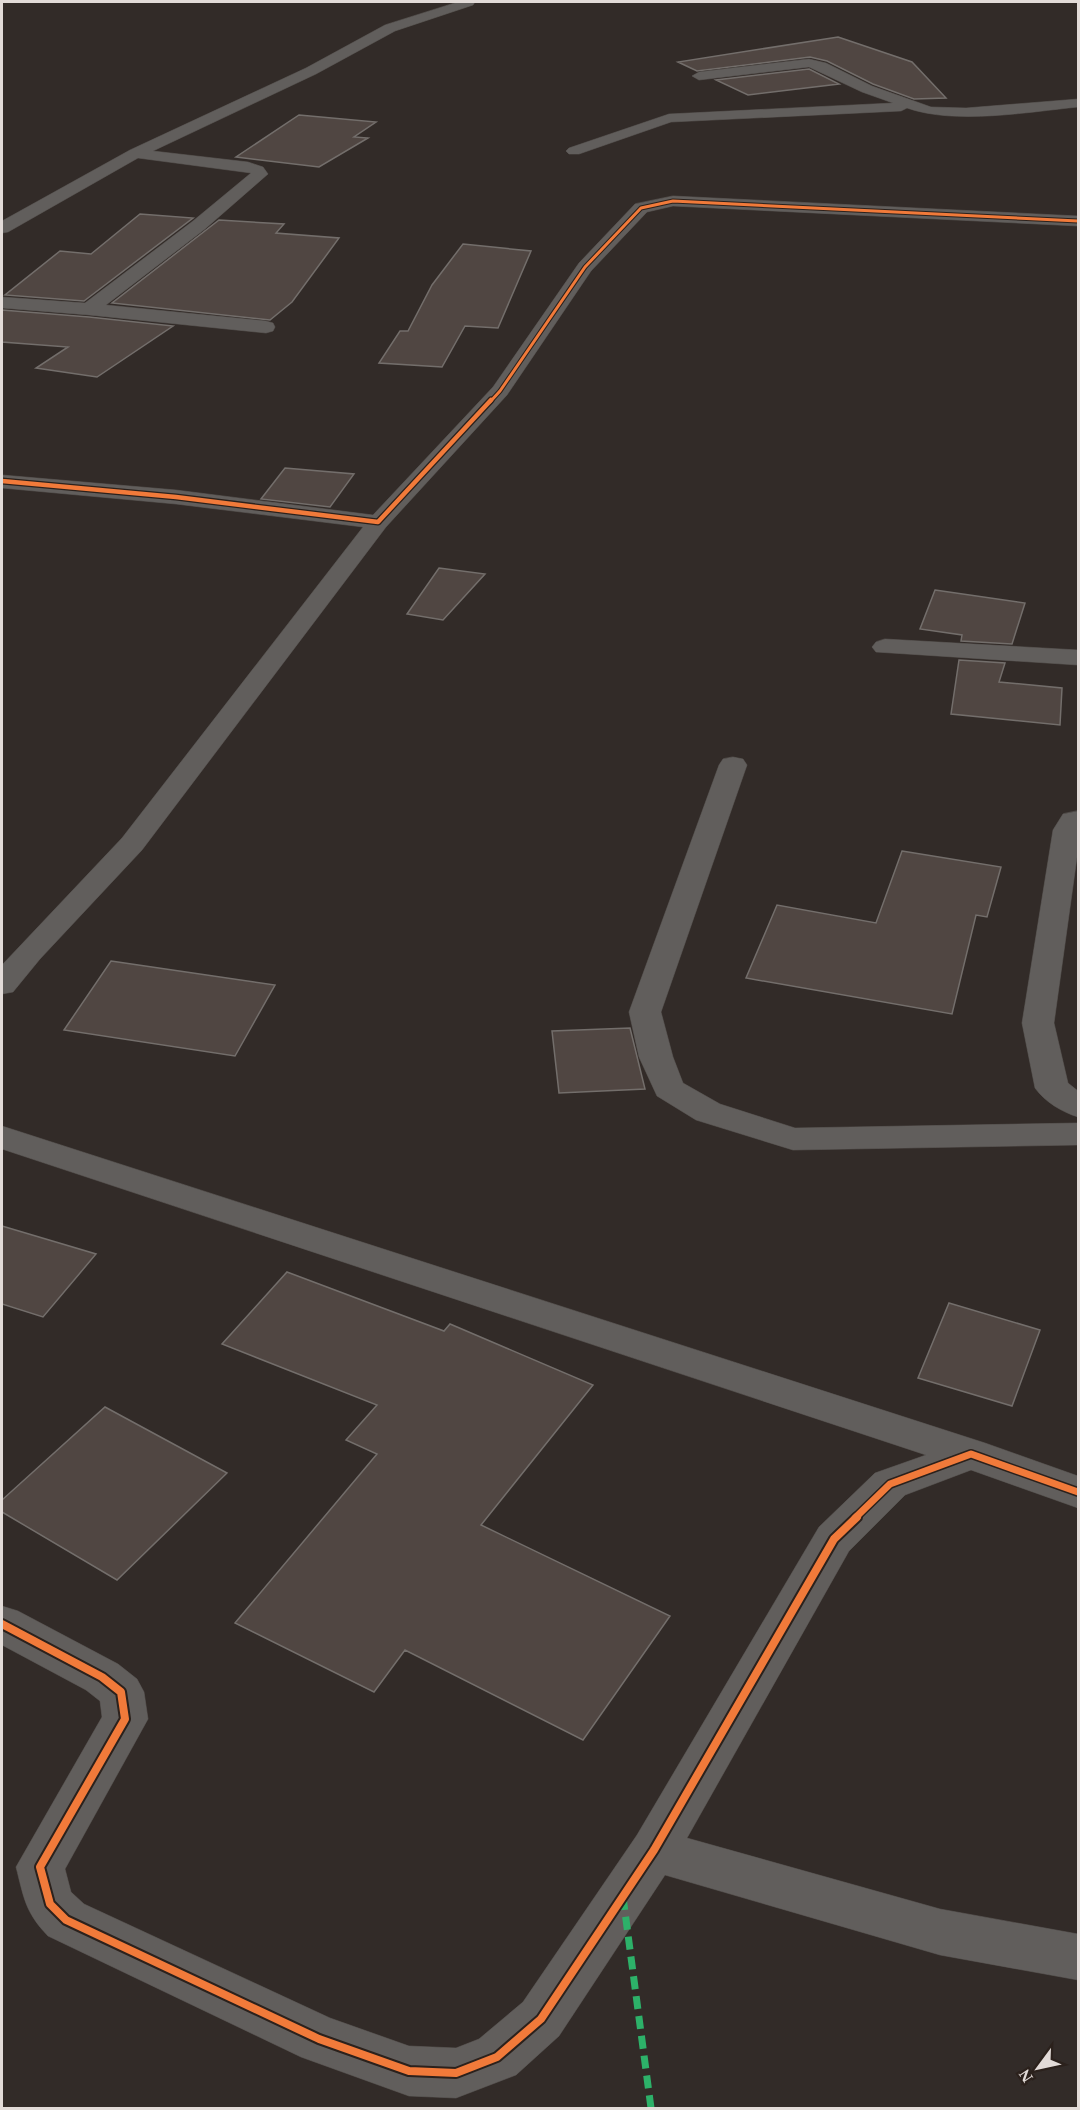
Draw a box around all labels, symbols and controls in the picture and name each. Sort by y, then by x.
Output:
north arrow [1008,2038,1068,2098]
text: N [1015,2066,1036,2085]

